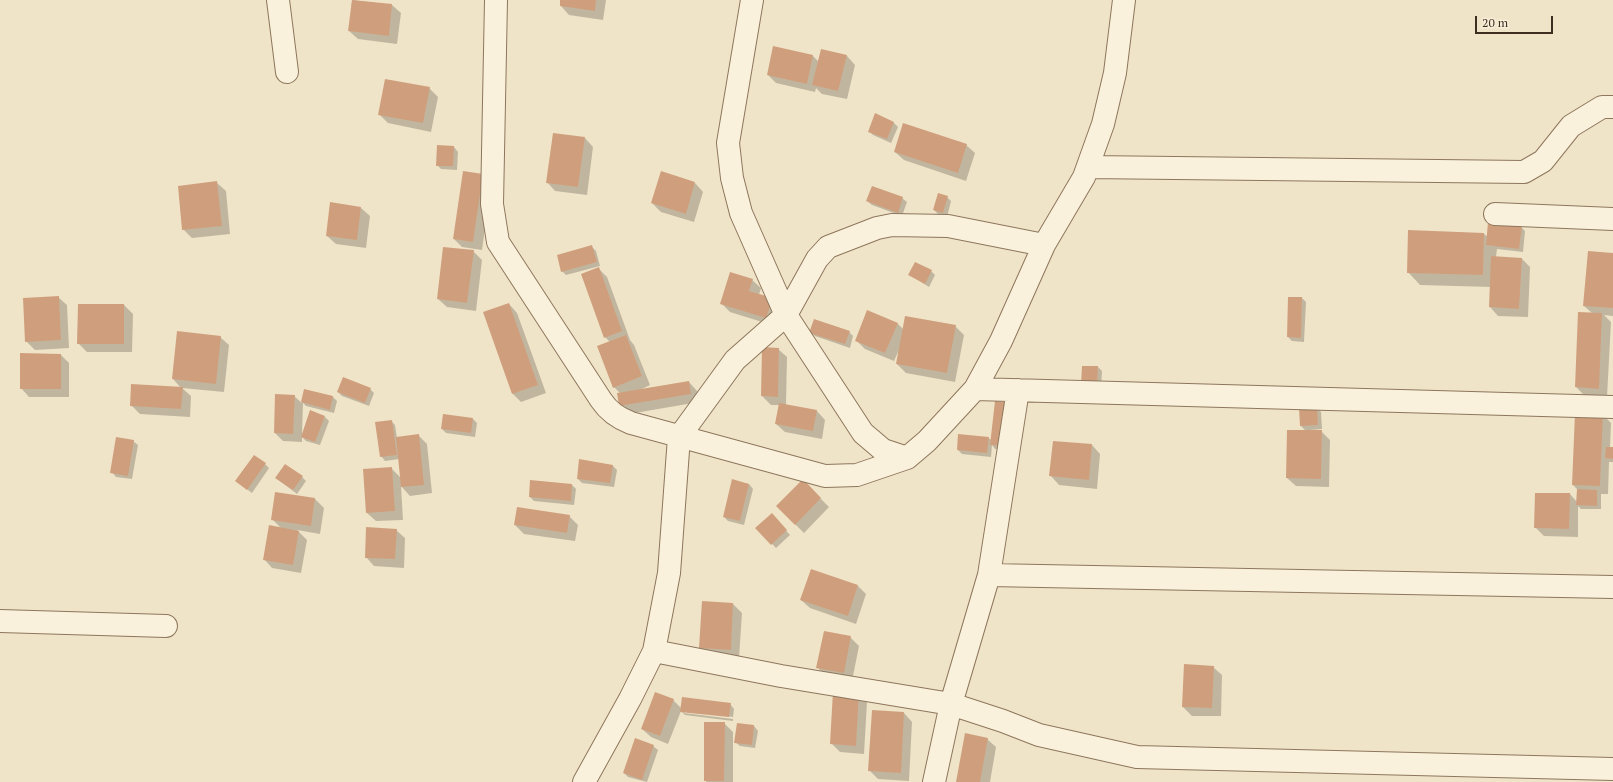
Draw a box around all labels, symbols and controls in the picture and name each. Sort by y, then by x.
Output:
scale bar [1477,8,1555,34]
text: 20 m [1482,15,1508,30]

